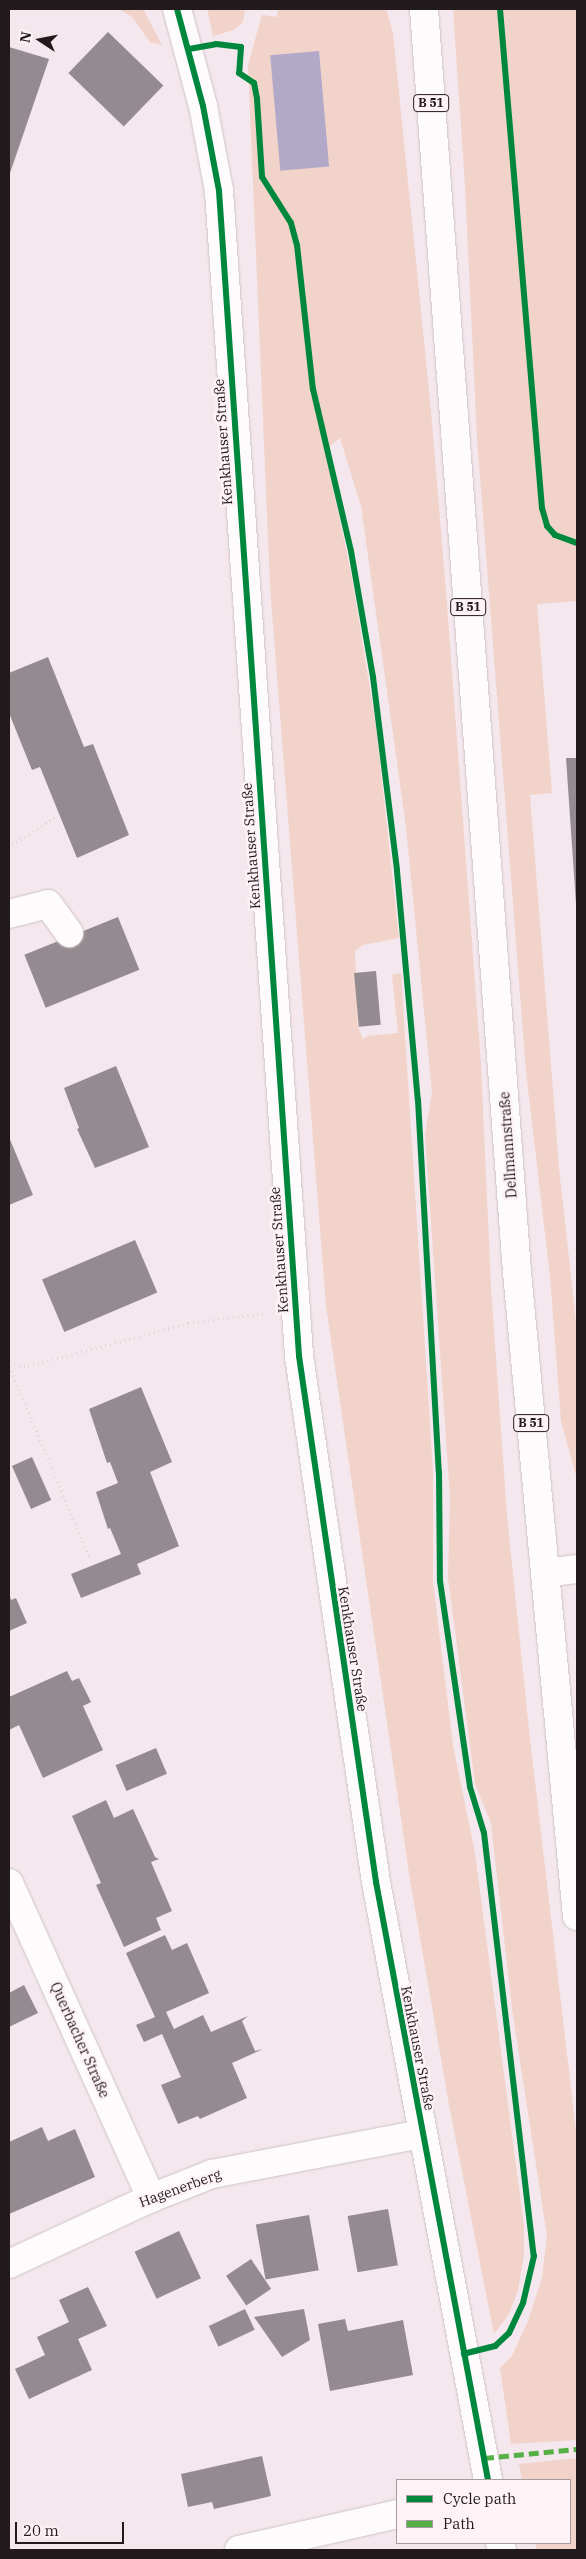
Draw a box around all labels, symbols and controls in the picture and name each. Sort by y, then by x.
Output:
north arrow [15,15,65,65]
text: N [15,30,35,44]
road number: B 51 [412,94,450,112]
street label: Kenkhauser Straße [210,378,236,506]
road number: B 51 [449,598,487,616]
street label: Kenkhauser Straße [238,782,264,910]
street label: Dellmannstraße [496,1091,520,1199]
street label: Kenkhauser Straße [266,1186,292,1314]
road number: B 51 [512,1414,550,1432]
street label: Kenkhauser Straße [335,1585,371,1713]
street label: Querbacher Straße [47,1980,113,2100]
street label: Kenkhauser Straße [398,1984,438,2112]
street label: Hagenerberg [137,2165,223,2211]
legend [396,2479,571,2544]
text: Cycle path [443,2489,516,2508]
scale bar [18,2512,126,2544]
text: Path [443,2514,475,2533]
text: 20 m [23,2521,59,2540]

